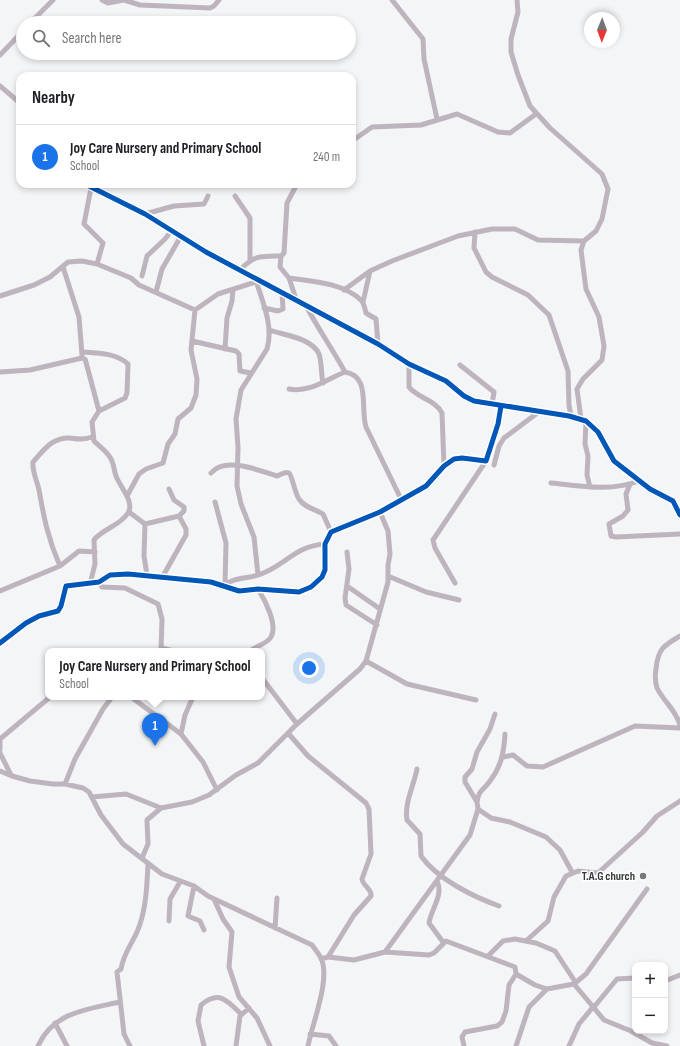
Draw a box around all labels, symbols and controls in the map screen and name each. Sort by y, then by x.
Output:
north arrow [584,12,620,48]
search box [16,16,356,60]
icon: search [30,27,52,49]
text: Search here [62,29,122,48]
text: Nearby [32,88,75,108]
text: Joy Care Nursery and Primary School [70,139,261,158]
text: 1 [42,149,48,165]
text: 240 m [313,149,340,165]
text: School [70,158,100,174]
popup [45,648,265,700]
text: Joy Care Nursery and Primary School [59,657,251,676]
your location [299,658,319,678]
text: School [59,676,89,692]
pin: 1 [142,713,168,746]
place label: T.A.G church [582,869,635,884]
marker: T.A.G church [638,871,648,881]
map controls [632,962,668,1034]
button: + [632,962,668,998]
button: − [632,998,668,1034]

